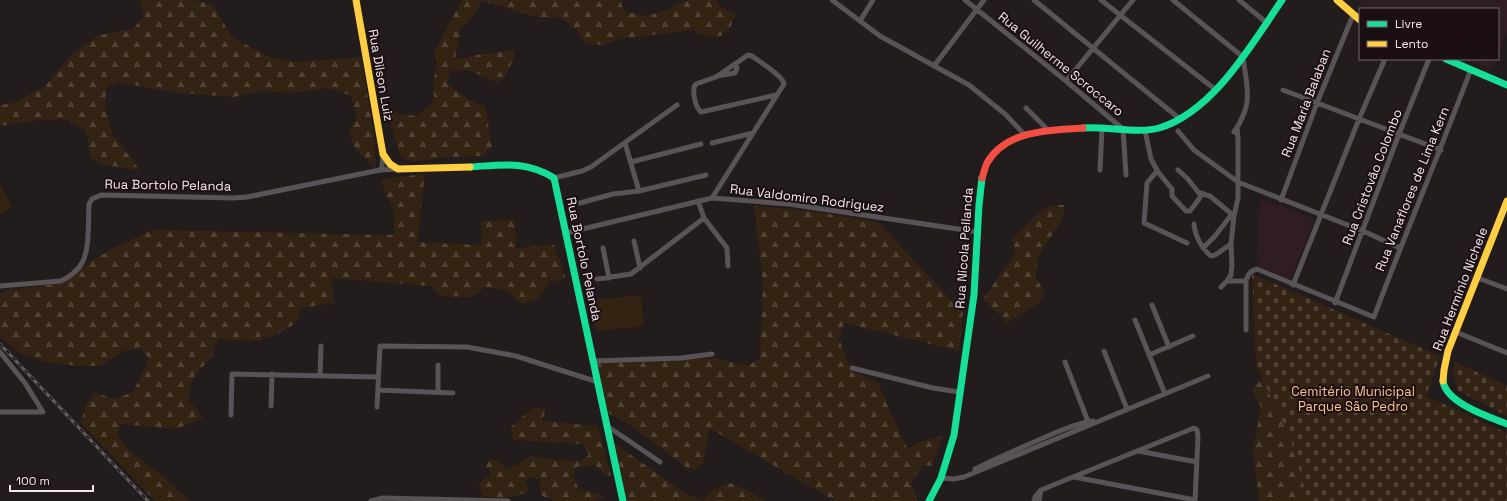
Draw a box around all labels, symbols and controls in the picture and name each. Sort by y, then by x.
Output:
street label: Rua Guilherme Scroccaro [995,8,1127,120]
legend [1359,8,1499,60]
text: Livre [1395,16,1422,32]
street label: Rua Dilson Luiz [365,28,397,123]
text: Lento [1395,36,1429,52]
street label: Rua Maria Balaban [1277,46,1335,160]
street label: Rua Vanaflores de Lima Kern [1371,104,1453,274]
street label: Rua Cristovão Colombo [1338,107,1406,247]
street label: Rua Bortolo Pelanda [105,175,232,195]
street label: Rua Valdomiro Rodriguez [729,180,885,216]
street label: Rua Nicola Pellanda [951,186,977,309]
street label: Rua Bortolo Pelanda [563,195,606,323]
street label: Rua Hermínio Nichele [1429,225,1491,353]
park label: Cemitério Municipal Parque São Pedro [1291,383,1415,415]
scale bar [10,467,93,493]
text: 100 m [16,473,50,489]

